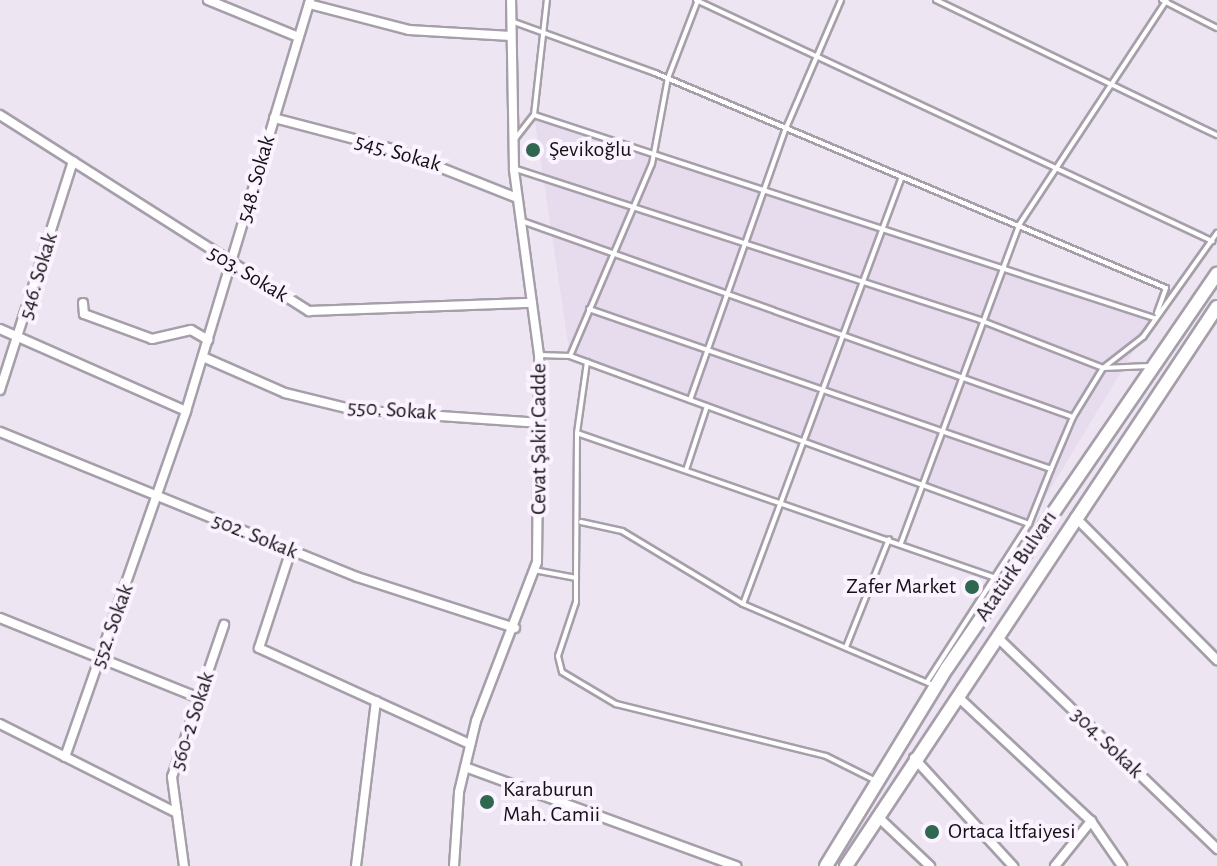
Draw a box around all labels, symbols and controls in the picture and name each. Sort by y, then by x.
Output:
street label: 545. Sokak [352,128,444,178]
street label: 548. Sokak [231,132,281,226]
place label: Şevikoğlu [549,137,632,163]
marker: Şevikoğlu [524,141,542,159]
street label: 546. Sokak [12,229,64,323]
street label: 503. Sokak [203,240,293,308]
street label: Cevat Şakir Cadde [526,363,552,515]
street label: 550. Sokak [347,394,437,426]
street label: Atatürk Bulvarı [969,506,1063,626]
street label: 502. Sokak [208,507,302,565]
place label: Zafer Market [846,574,956,600]
marker: Zafer Market [963,578,981,596]
street label: 552. Sokak [85,580,139,672]
street label: 560-2 Sokak [164,668,220,774]
street label: 304. Sokak [1065,702,1149,784]
place label: Karaburun Mah. Camii [503,776,600,828]
marker: Karaburun Mah. Camii [478,793,496,811]
place label: Ortaca İtfaiyesi [948,819,1076,845]
marker: Ortaca İtfaiyesi [923,823,941,841]

